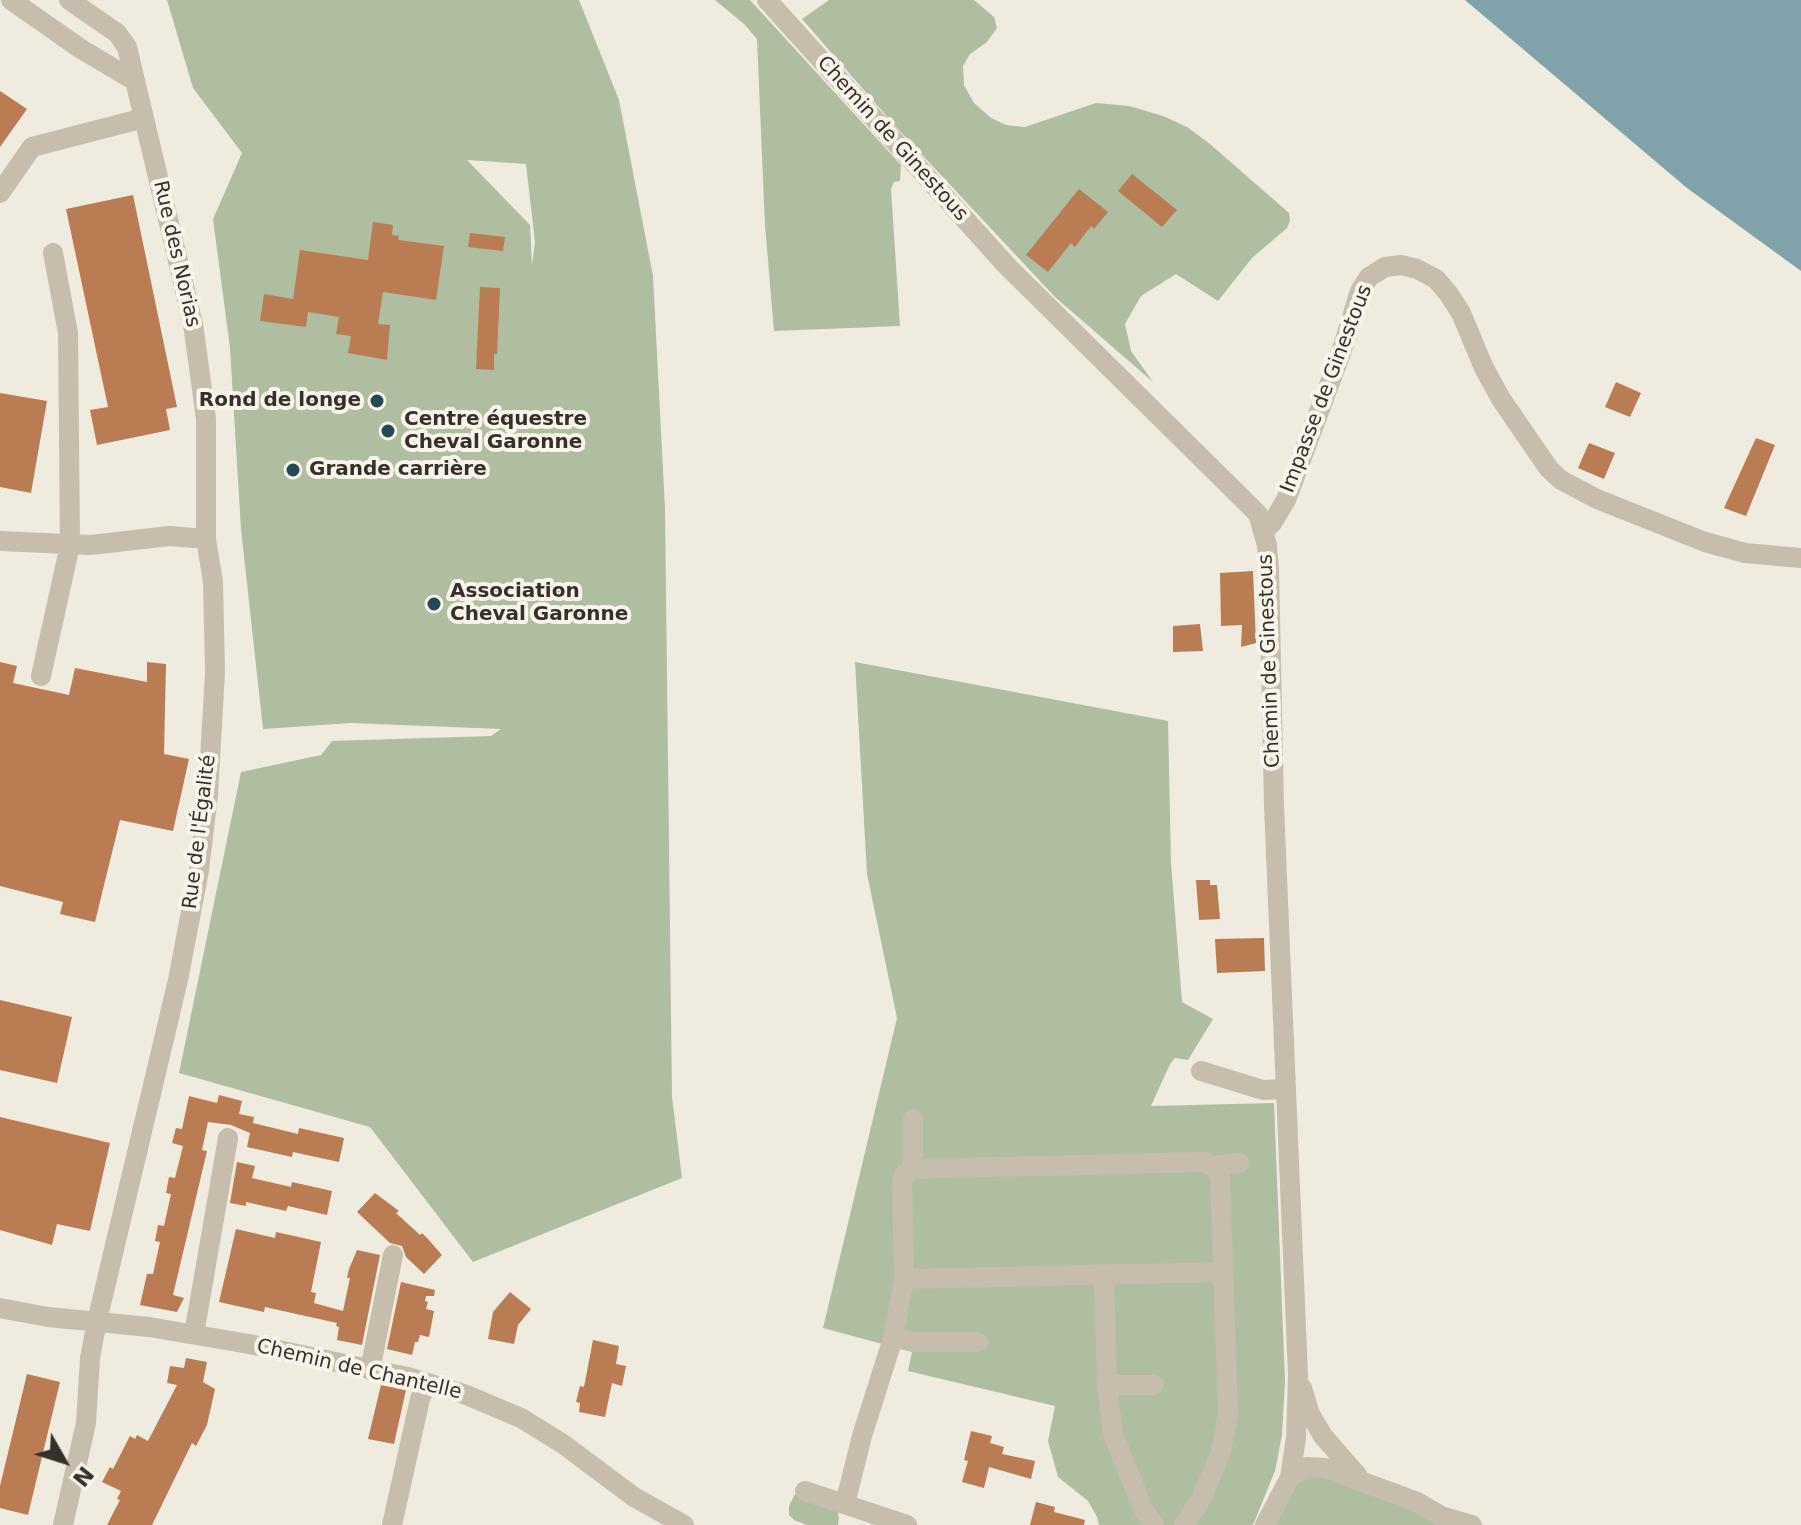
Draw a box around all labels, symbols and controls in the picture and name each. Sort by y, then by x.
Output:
street label: Chemin de Ginestous [811,51,973,227]
street label: Rue des Norias [147,178,205,330]
street label: Impasse de Ginestous [1276,282,1378,496]
place label: Rond de longe [199,389,361,413]
marker: Rond de longe [368,392,386,410]
place label: Centre équestre Cheval Garonne [404,408,587,455]
marker: Centre équestre Cheval Garonne [379,422,397,440]
place label: Grande carrière [309,458,487,482]
marker: Grande carrière [284,461,302,479]
street label: Chemin de Ginestous [1254,554,1286,768]
place label: Association Cheval Garonne [450,580,628,627]
marker: Association Cheval Garonne [425,595,443,613]
street label: Rue de l'Égalité [179,753,221,911]
street label: Chemin de Chantelle [254,1335,464,1405]
north arrow [24,1421,104,1501]
text: N [68,1461,99,1491]

